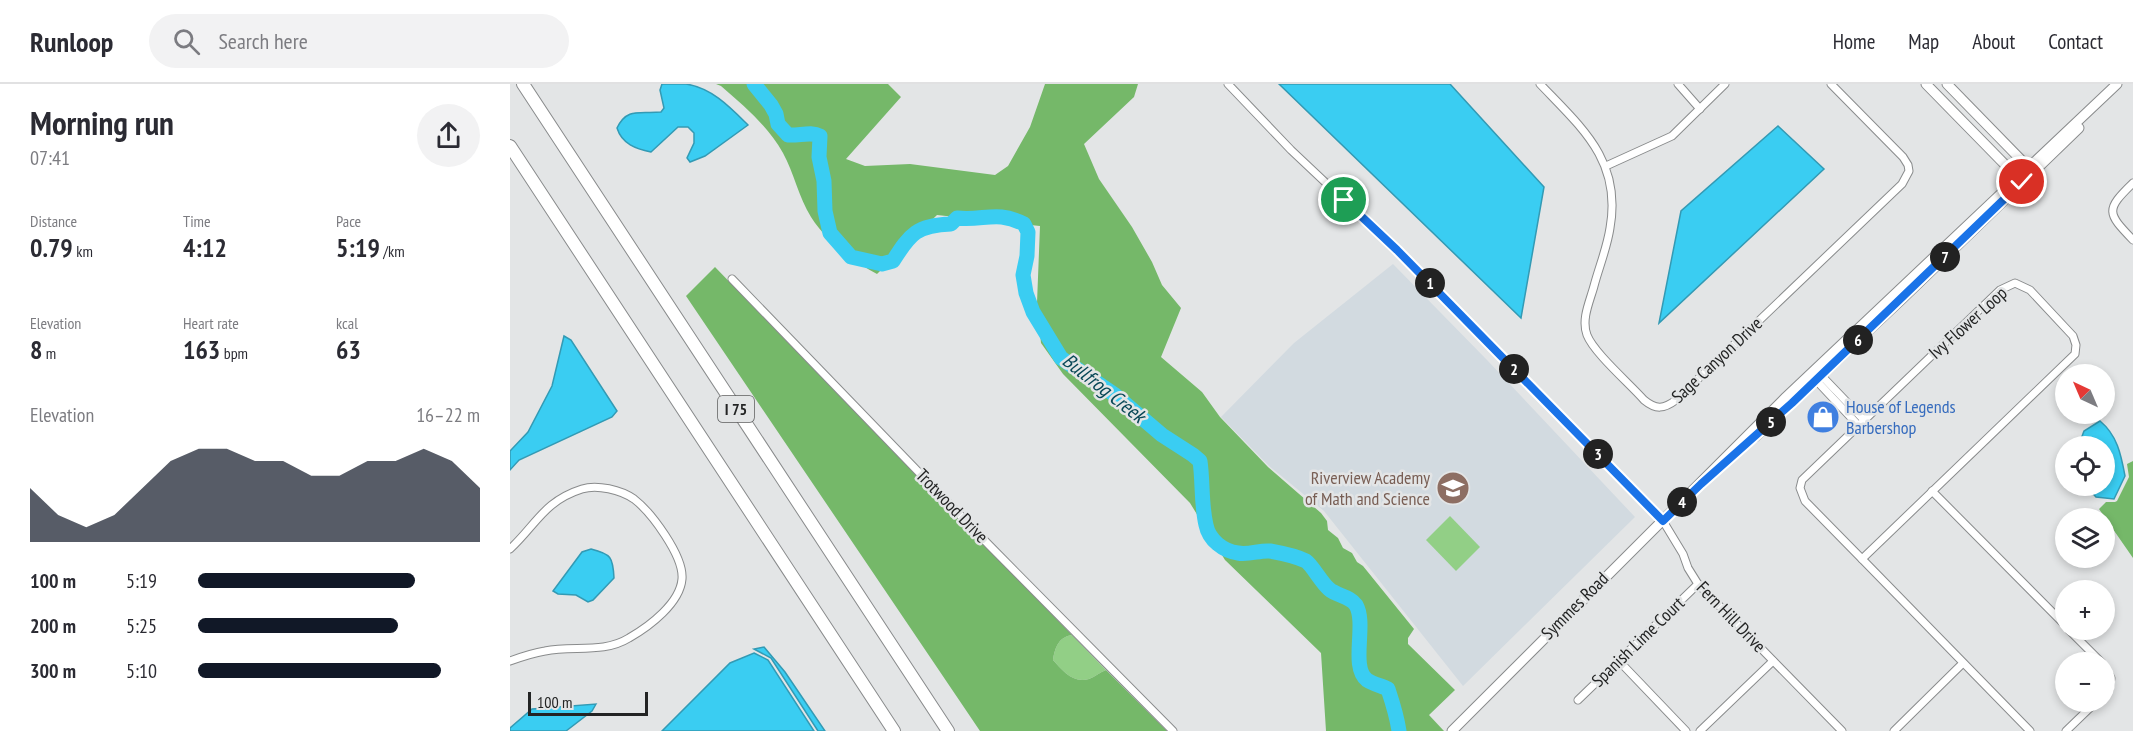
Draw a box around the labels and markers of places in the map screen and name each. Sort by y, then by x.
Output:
pin [1996,156,2047,207]
pin [1318,174,1369,225]
pin: 7 [1930,242,1960,272]
pin: 1 [1415,268,1445,298]
pin: 6 [1843,325,1873,355]
pin: 2 [1499,354,1529,384]
place label: House of Legends Barbershop [1846,395,1956,439]
shop icon: House of Legends Barbershop [1805,399,1841,435]
pin: 5 [1756,407,1786,437]
pin: 3 [1583,439,1613,469]
place label: Riverview Academy of Math and Science [1305,466,1430,510]
school or university icon: Riverview Academy of Math and Science [1435,470,1471,506]
pin: 4 [1667,487,1697,517]

